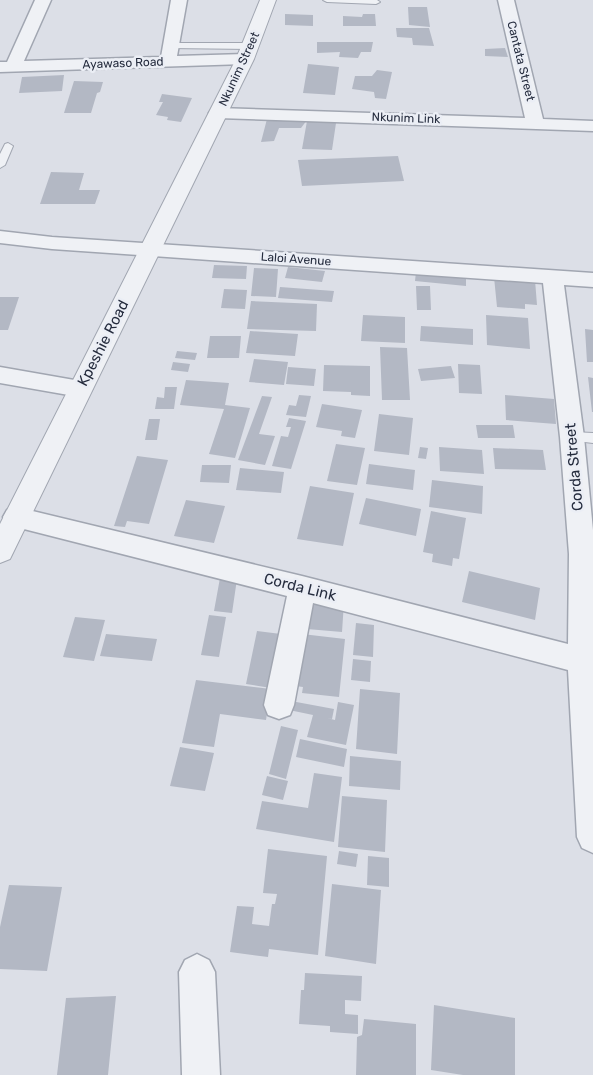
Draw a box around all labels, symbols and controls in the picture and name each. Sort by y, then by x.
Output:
street label: Cantata Street [504,20,538,103]
street label: Nkunim Street [216,29,262,108]
street label: Ayawaso Road [82,55,164,71]
street label: Nkunim Link [371,110,441,126]
street label: Laloi Avenue [260,250,332,268]
street label: Kpeshie Road [74,297,132,389]
street label: Corda Street [561,422,587,512]
street label: Corda Link [262,569,338,605]

